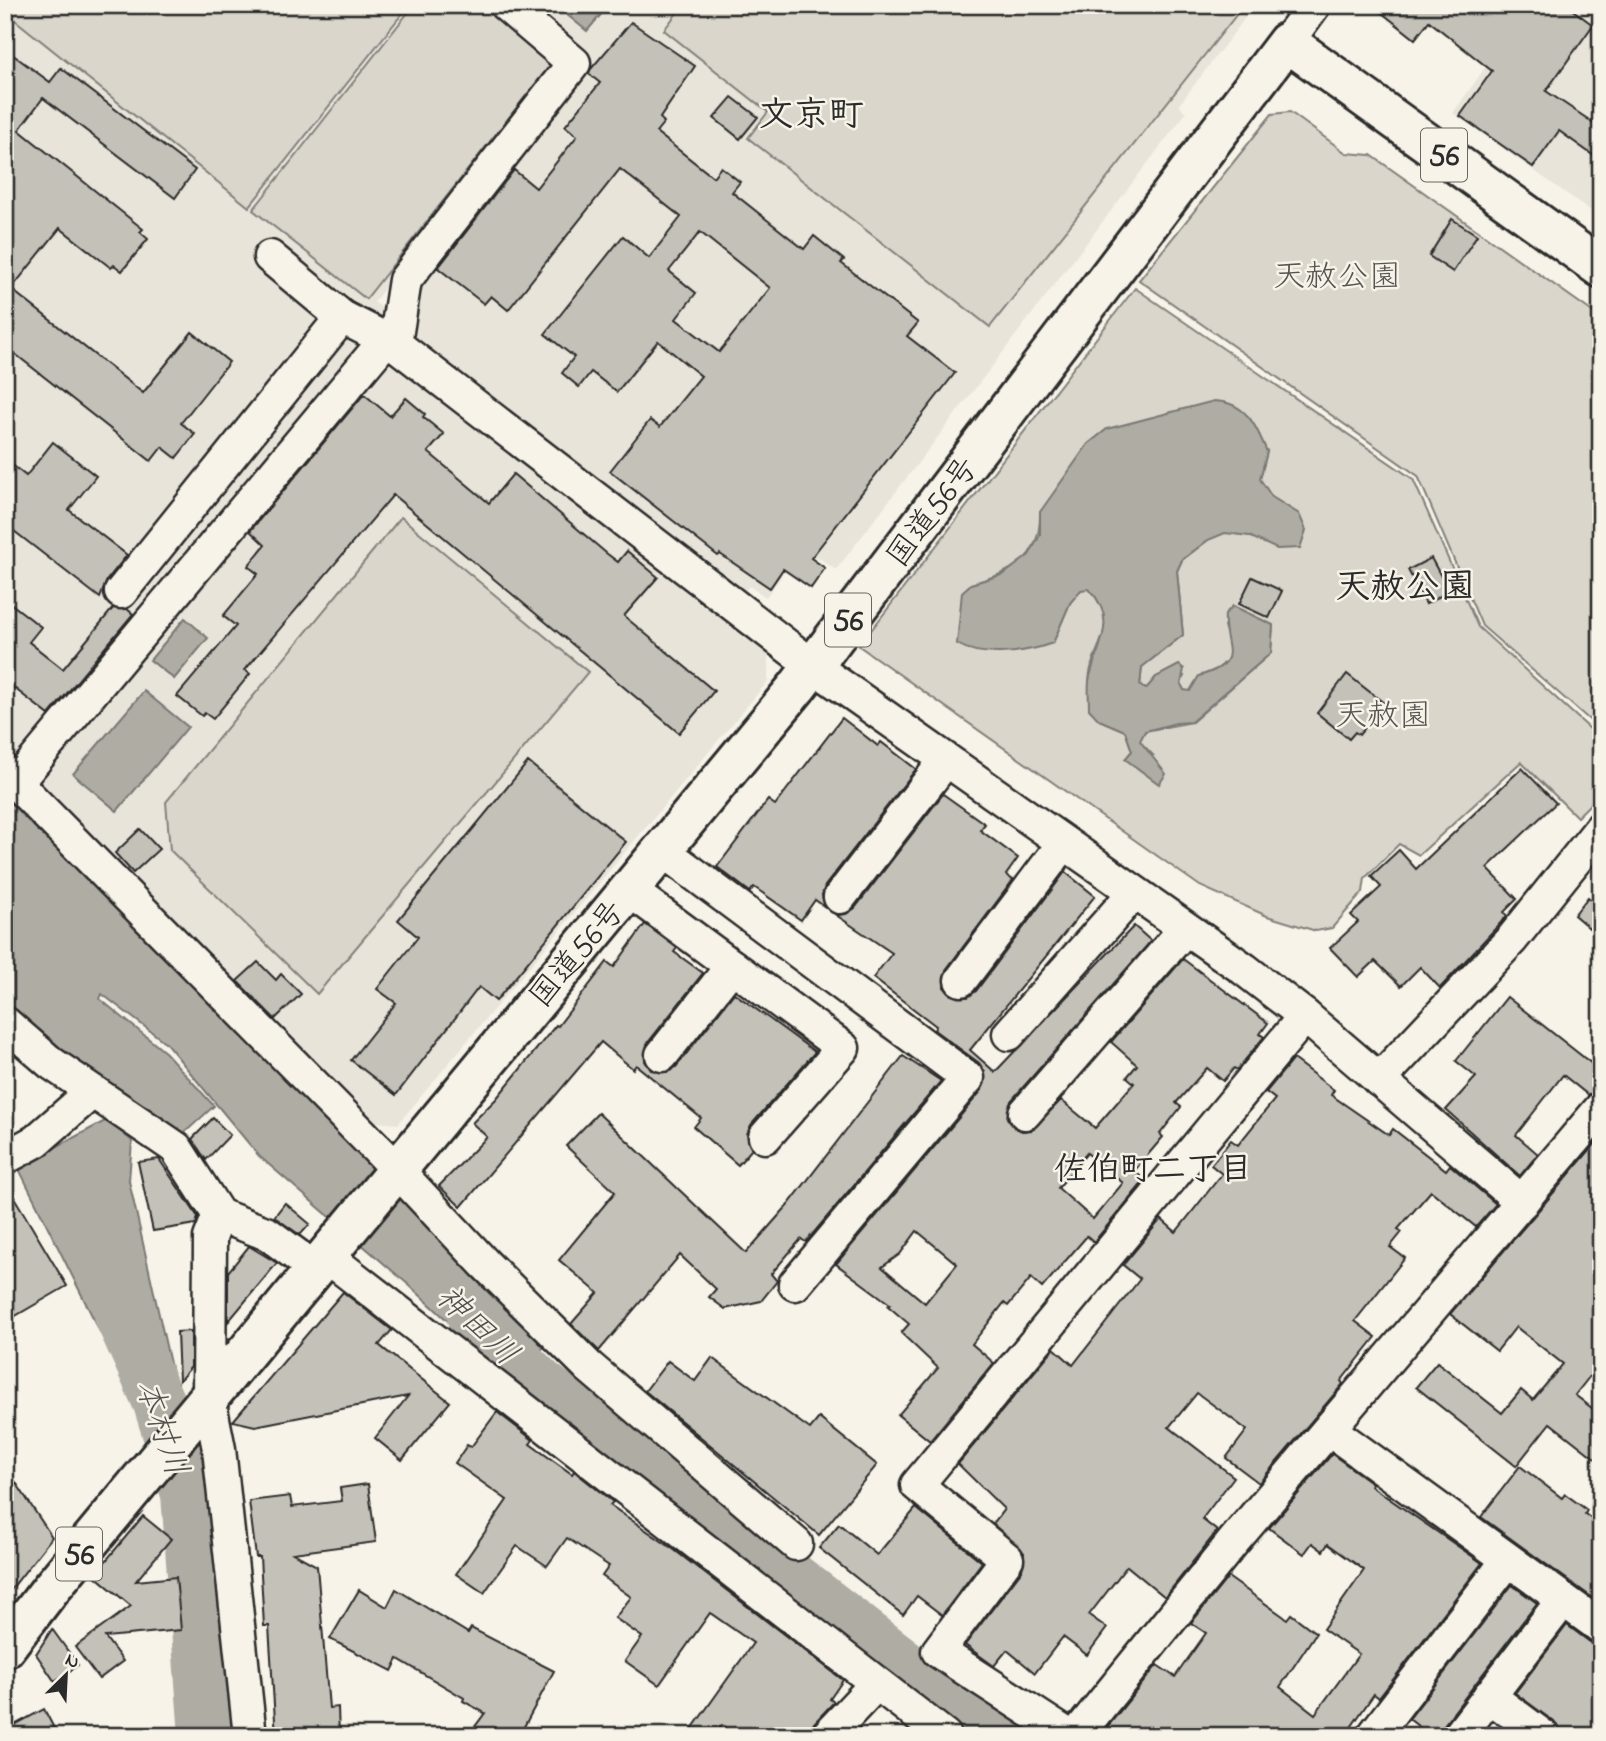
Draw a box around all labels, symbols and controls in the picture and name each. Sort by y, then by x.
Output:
district label: 文京町 [758,91,864,142]
road number: 56 [1421,128,1467,182]
park label: 天赦公園 [1273,255,1401,302]
street label: 国道56号 [876,448,991,579]
district label: 天赦公園 [1335,563,1475,614]
road number: 56 [825,594,871,646]
park label: 天赦園 [1335,694,1431,741]
street label: 国道56号 [519,891,638,1020]
district label: 佐伯町二丁目 [1054,1147,1252,1195]
water label: 神田川 [424,1275,529,1379]
water label: 本村川 [121,1374,199,1483]
road number: 56 [56,1528,102,1580]
north arrow [32,1640,102,1710]
text: N [61,1647,83,1677]

